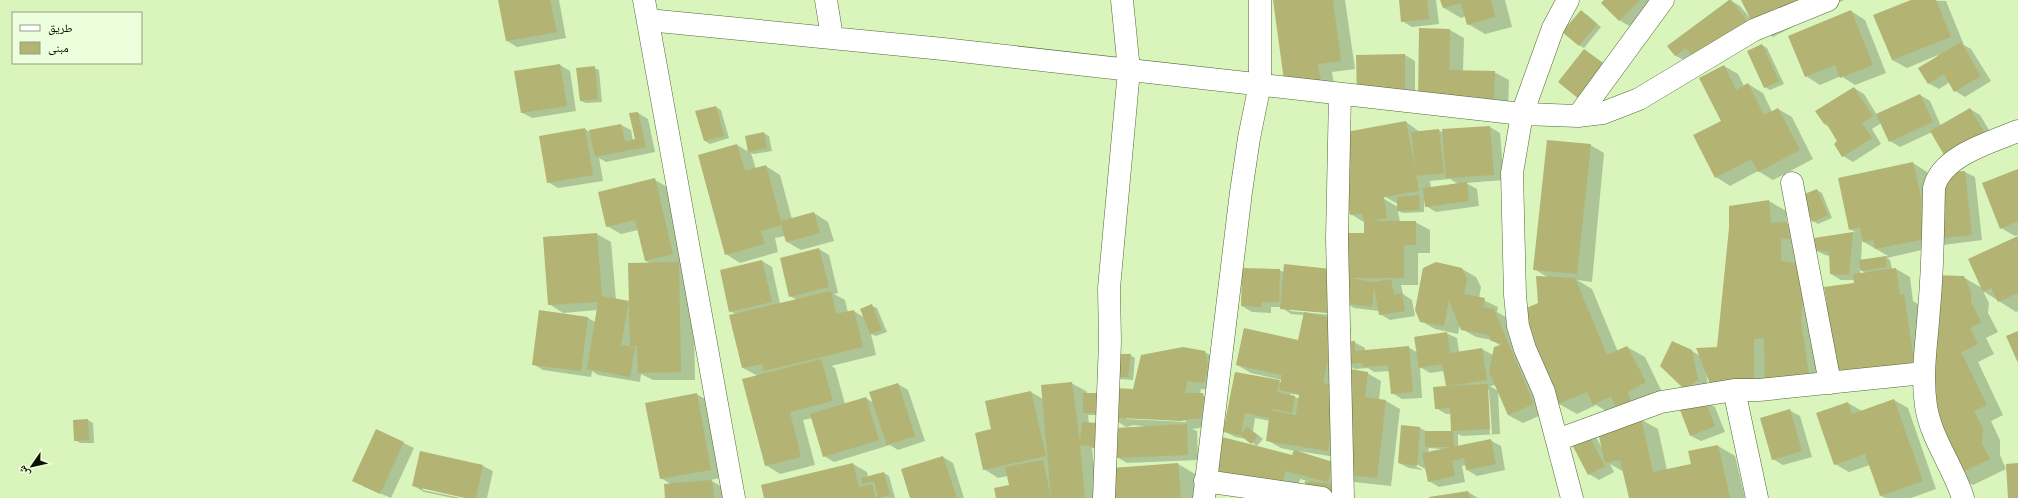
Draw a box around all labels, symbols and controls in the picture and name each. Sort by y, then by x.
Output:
legend [12,12,142,64]
text: طريق [48,20,73,35]
text: مبنى [48,40,69,55]
north arrow [12,446,52,486]
text: ش [14,462,34,480]

